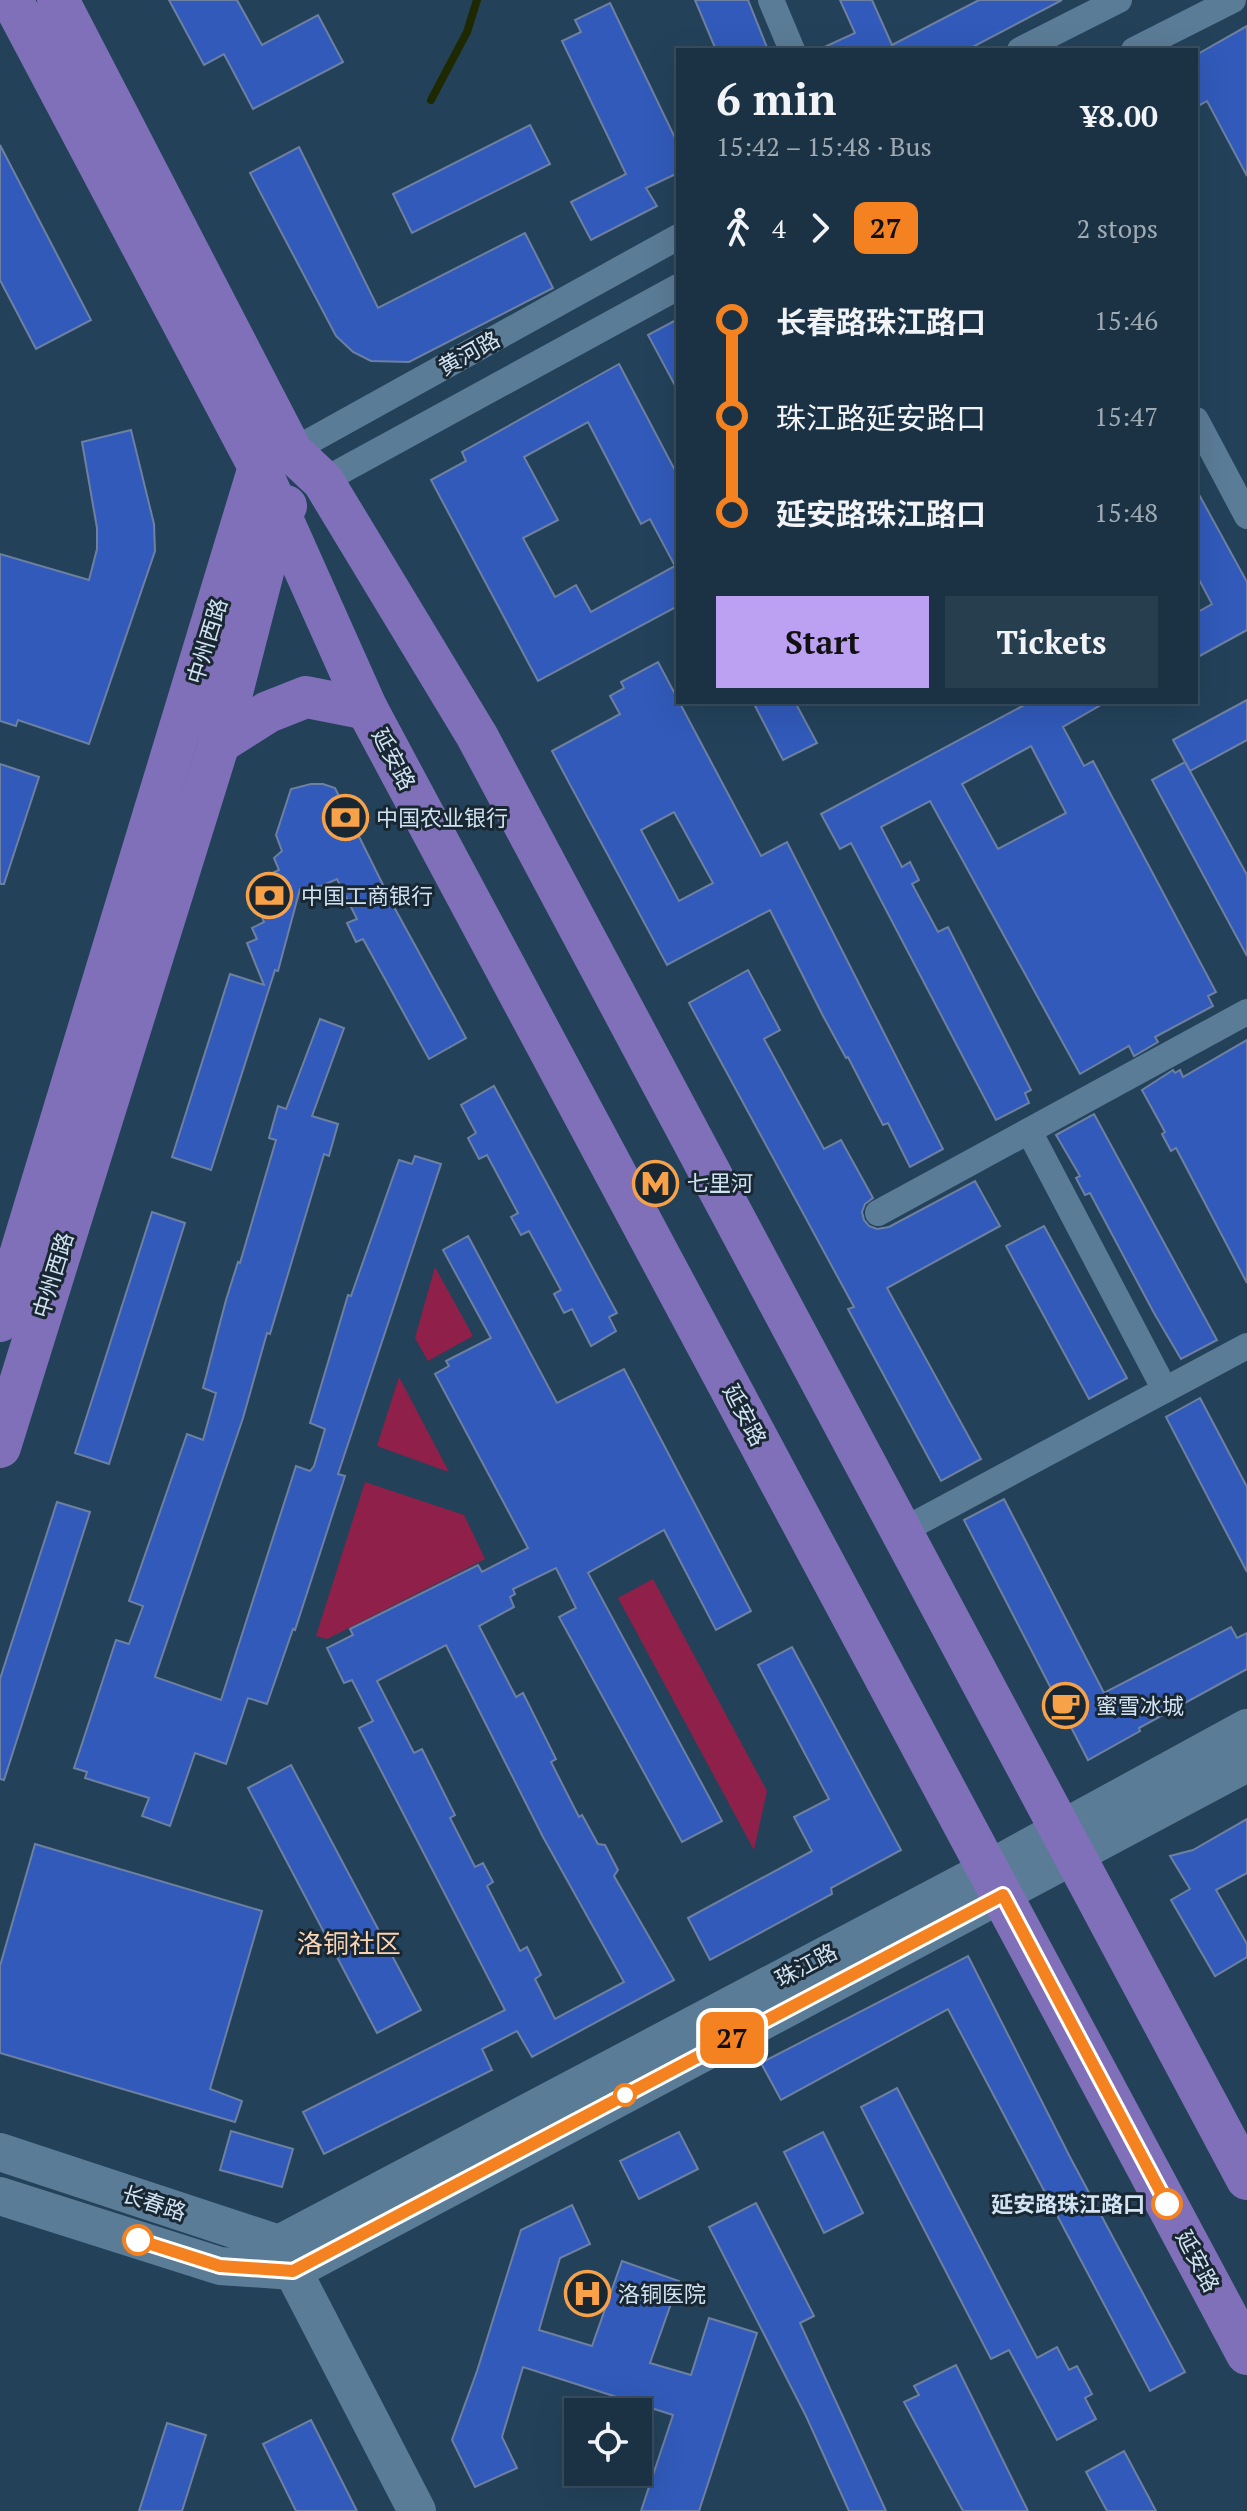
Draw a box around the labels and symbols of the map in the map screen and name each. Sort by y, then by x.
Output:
street label: 黄河路 [433,324,505,381]
street label: 中州西路 [180,595,233,687]
street label: 延安路 [366,723,423,795]
bank icon: 中国农业银行 [321,794,369,842]
place label: 中国农业银行 [376,803,508,832]
bank icon: 中国工商银行 [246,872,294,920]
place label: 中国工商银行 [301,881,433,910]
metro station icon: 七里河 [632,1159,680,1207]
place label: 七里河 [687,1168,753,1197]
street label: 中州西路 [26,1229,79,1321]
street label: 延安路 [717,1379,774,1451]
cafe icon: 蜜雪冰城 [1041,1682,1089,1730]
place label: 蜜雪冰城 [1096,1691,1184,1720]
district label: 洛铜社区 [297,1926,401,1960]
street label: 珠江路 [770,1936,842,1993]
line badge: 27 [696,2012,768,2064]
unlabelled marker [614,2084,636,2106]
street label: 长春路 [118,2179,190,2227]
place label: 延安路珠江路口 [991,2189,1145,2218]
marker: 延安路珠江路口 [1152,2189,1182,2219]
unlabelled marker [123,2225,153,2255]
street label: 延安路 [1170,2225,1227,2297]
hospital icon: 洛铜医院 [563,2270,611,2318]
place label: 洛铜医院 [618,2279,706,2308]

